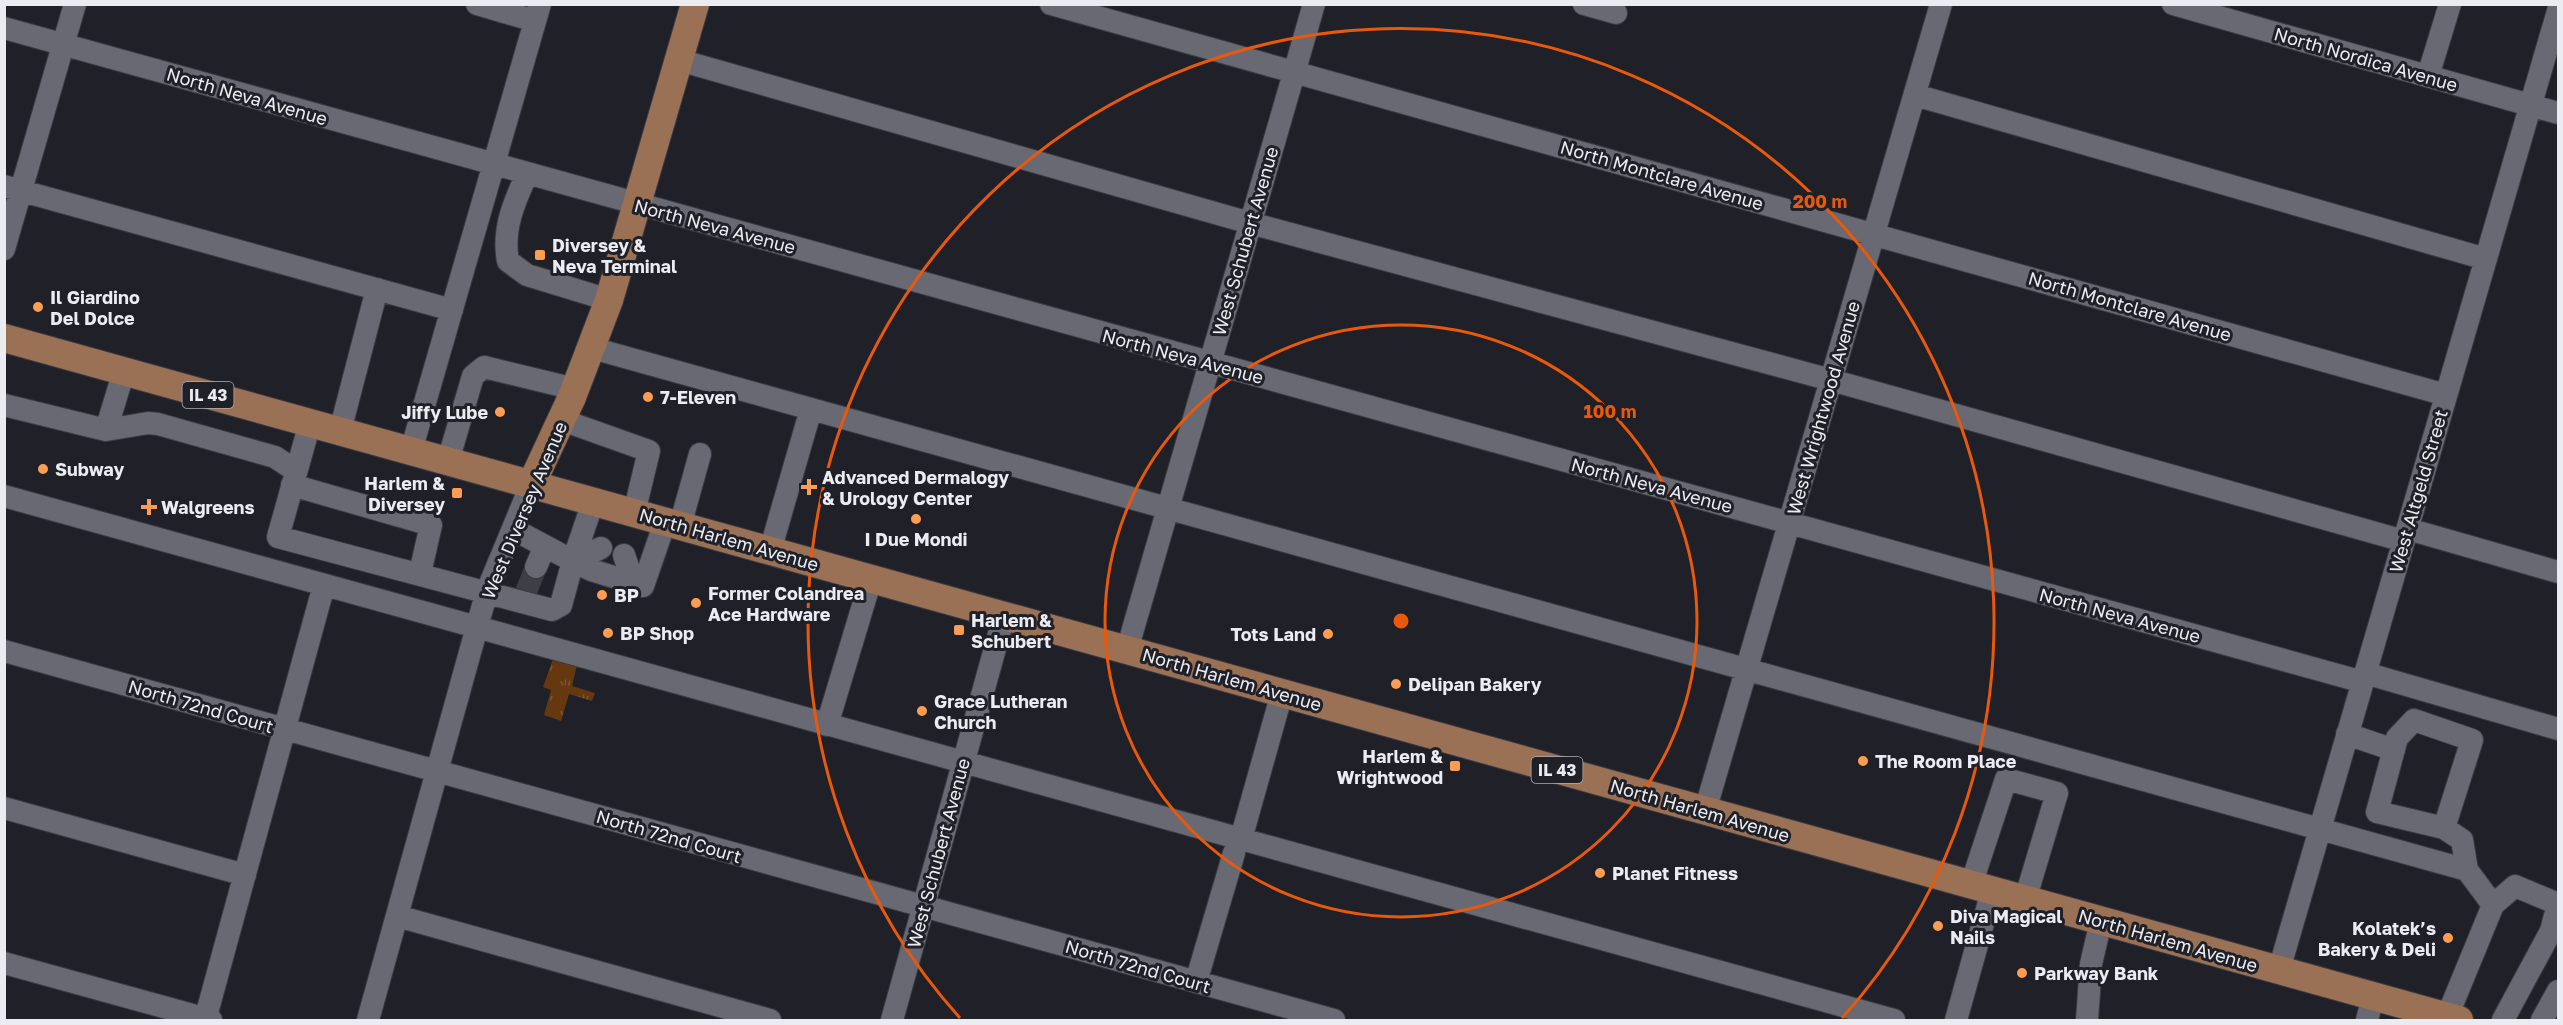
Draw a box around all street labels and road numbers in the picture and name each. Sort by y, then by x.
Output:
street label: North Nordica Avenue [2272,22,2460,96]
street label: North Neva Avenue [164,63,330,129]
street label: North Montclare Avenue [1558,135,1766,215]
street label: West Schubert Avenue [1207,144,1283,338]
street label: North Neva Avenue [632,194,798,258]
street label: North Montclare Avenue [2026,266,2234,346]
street label: West Wrightwood Avenue [1782,299,1864,517]
street label: North Neva Avenue [1100,324,1266,388]
road number: IL 43 [182,382,234,408]
street label: West Altgeld Street [2384,407,2452,575]
street label: West Diversey Avenue [477,418,571,602]
street label: North Neva Avenue [1569,453,1735,517]
street label: North Harlem Avenue [637,503,821,575]
street label: North Neva Avenue [2037,583,2203,647]
street label: North Harlem Avenue [1140,643,1324,715]
street label: North 72nd Court [126,675,276,737]
street label: West Schubert Avenue [902,756,974,950]
road number: IL 43 [1532,757,1582,783]
street label: North Harlem Avenue [1608,774,1792,846]
street label: North 72nd Court [594,805,744,867]
street label: North Harlem Avenue [2076,904,2260,976]
street label: North 72nd Court [1063,935,1213,997]

